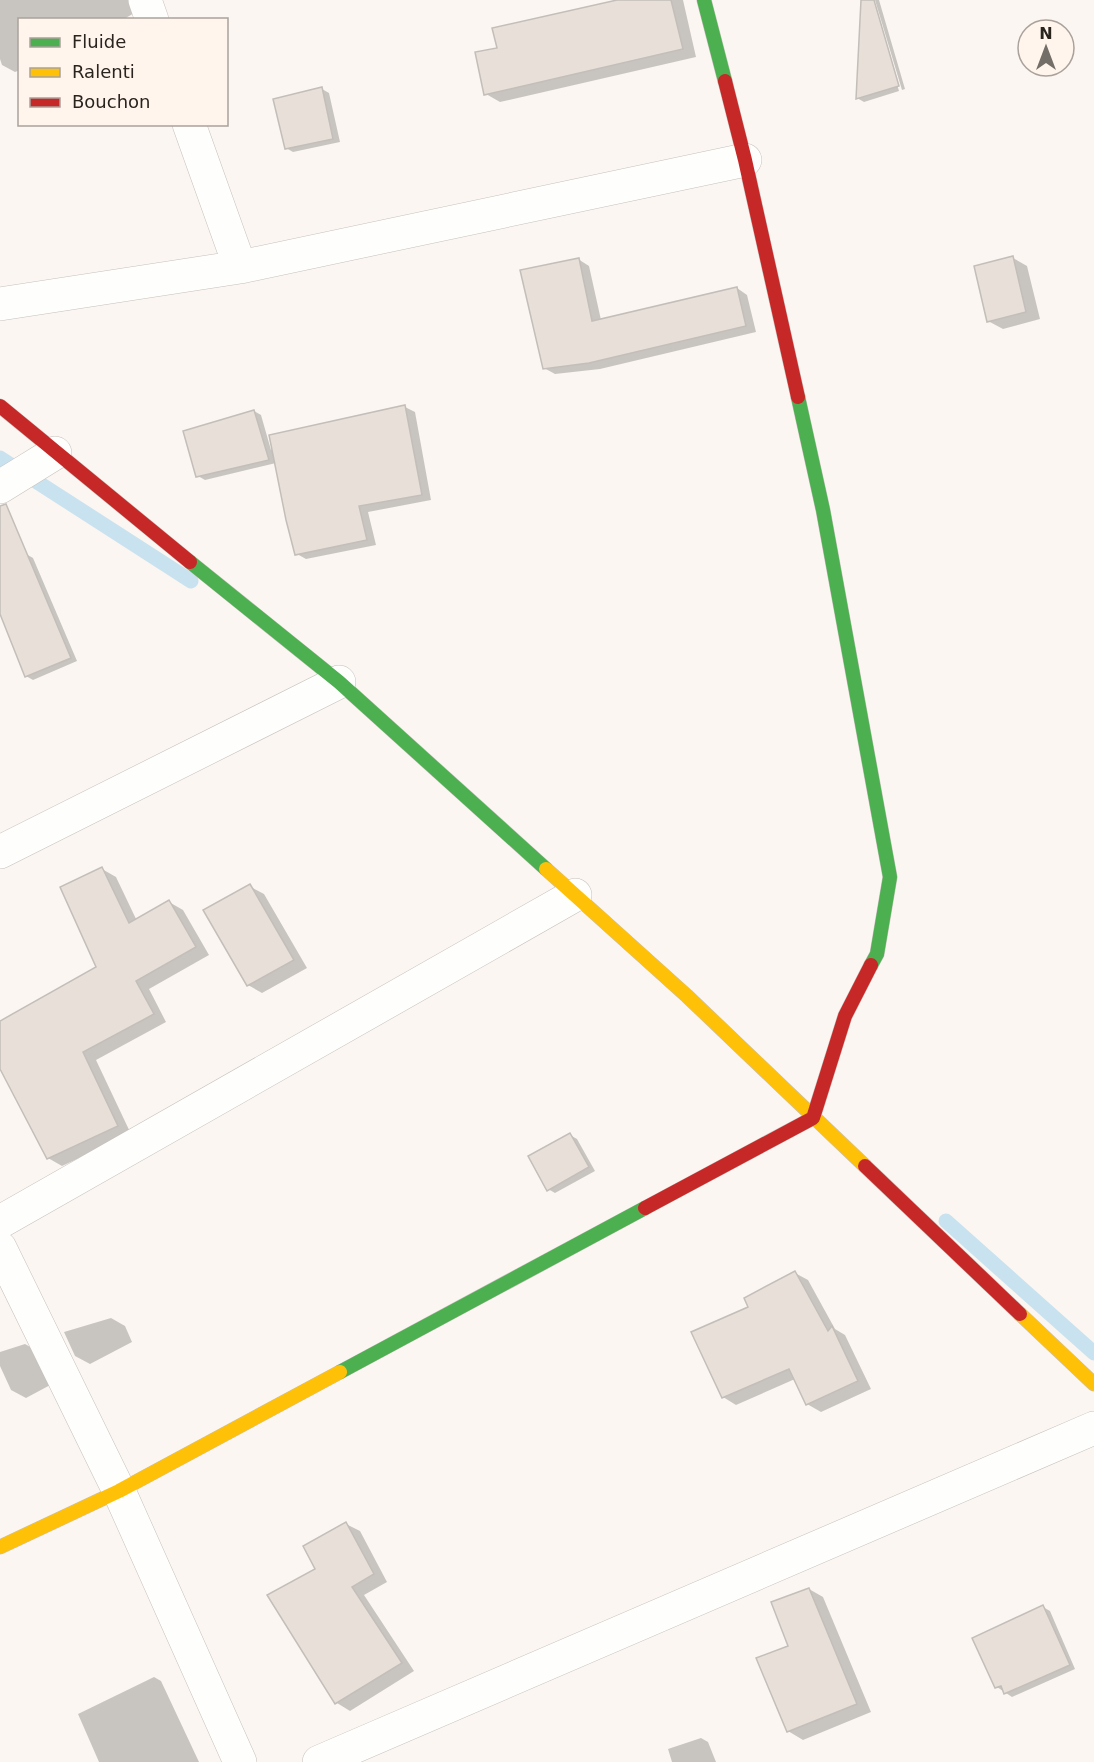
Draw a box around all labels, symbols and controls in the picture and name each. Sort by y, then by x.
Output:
legend [18,18,228,126]
north arrow [1016,18,1076,78]
text: N [1039,24,1053,43]
text: Fluide [72,31,126,52]
text: Ralenti [72,61,135,82]
text: Bouchon [72,91,151,112]

